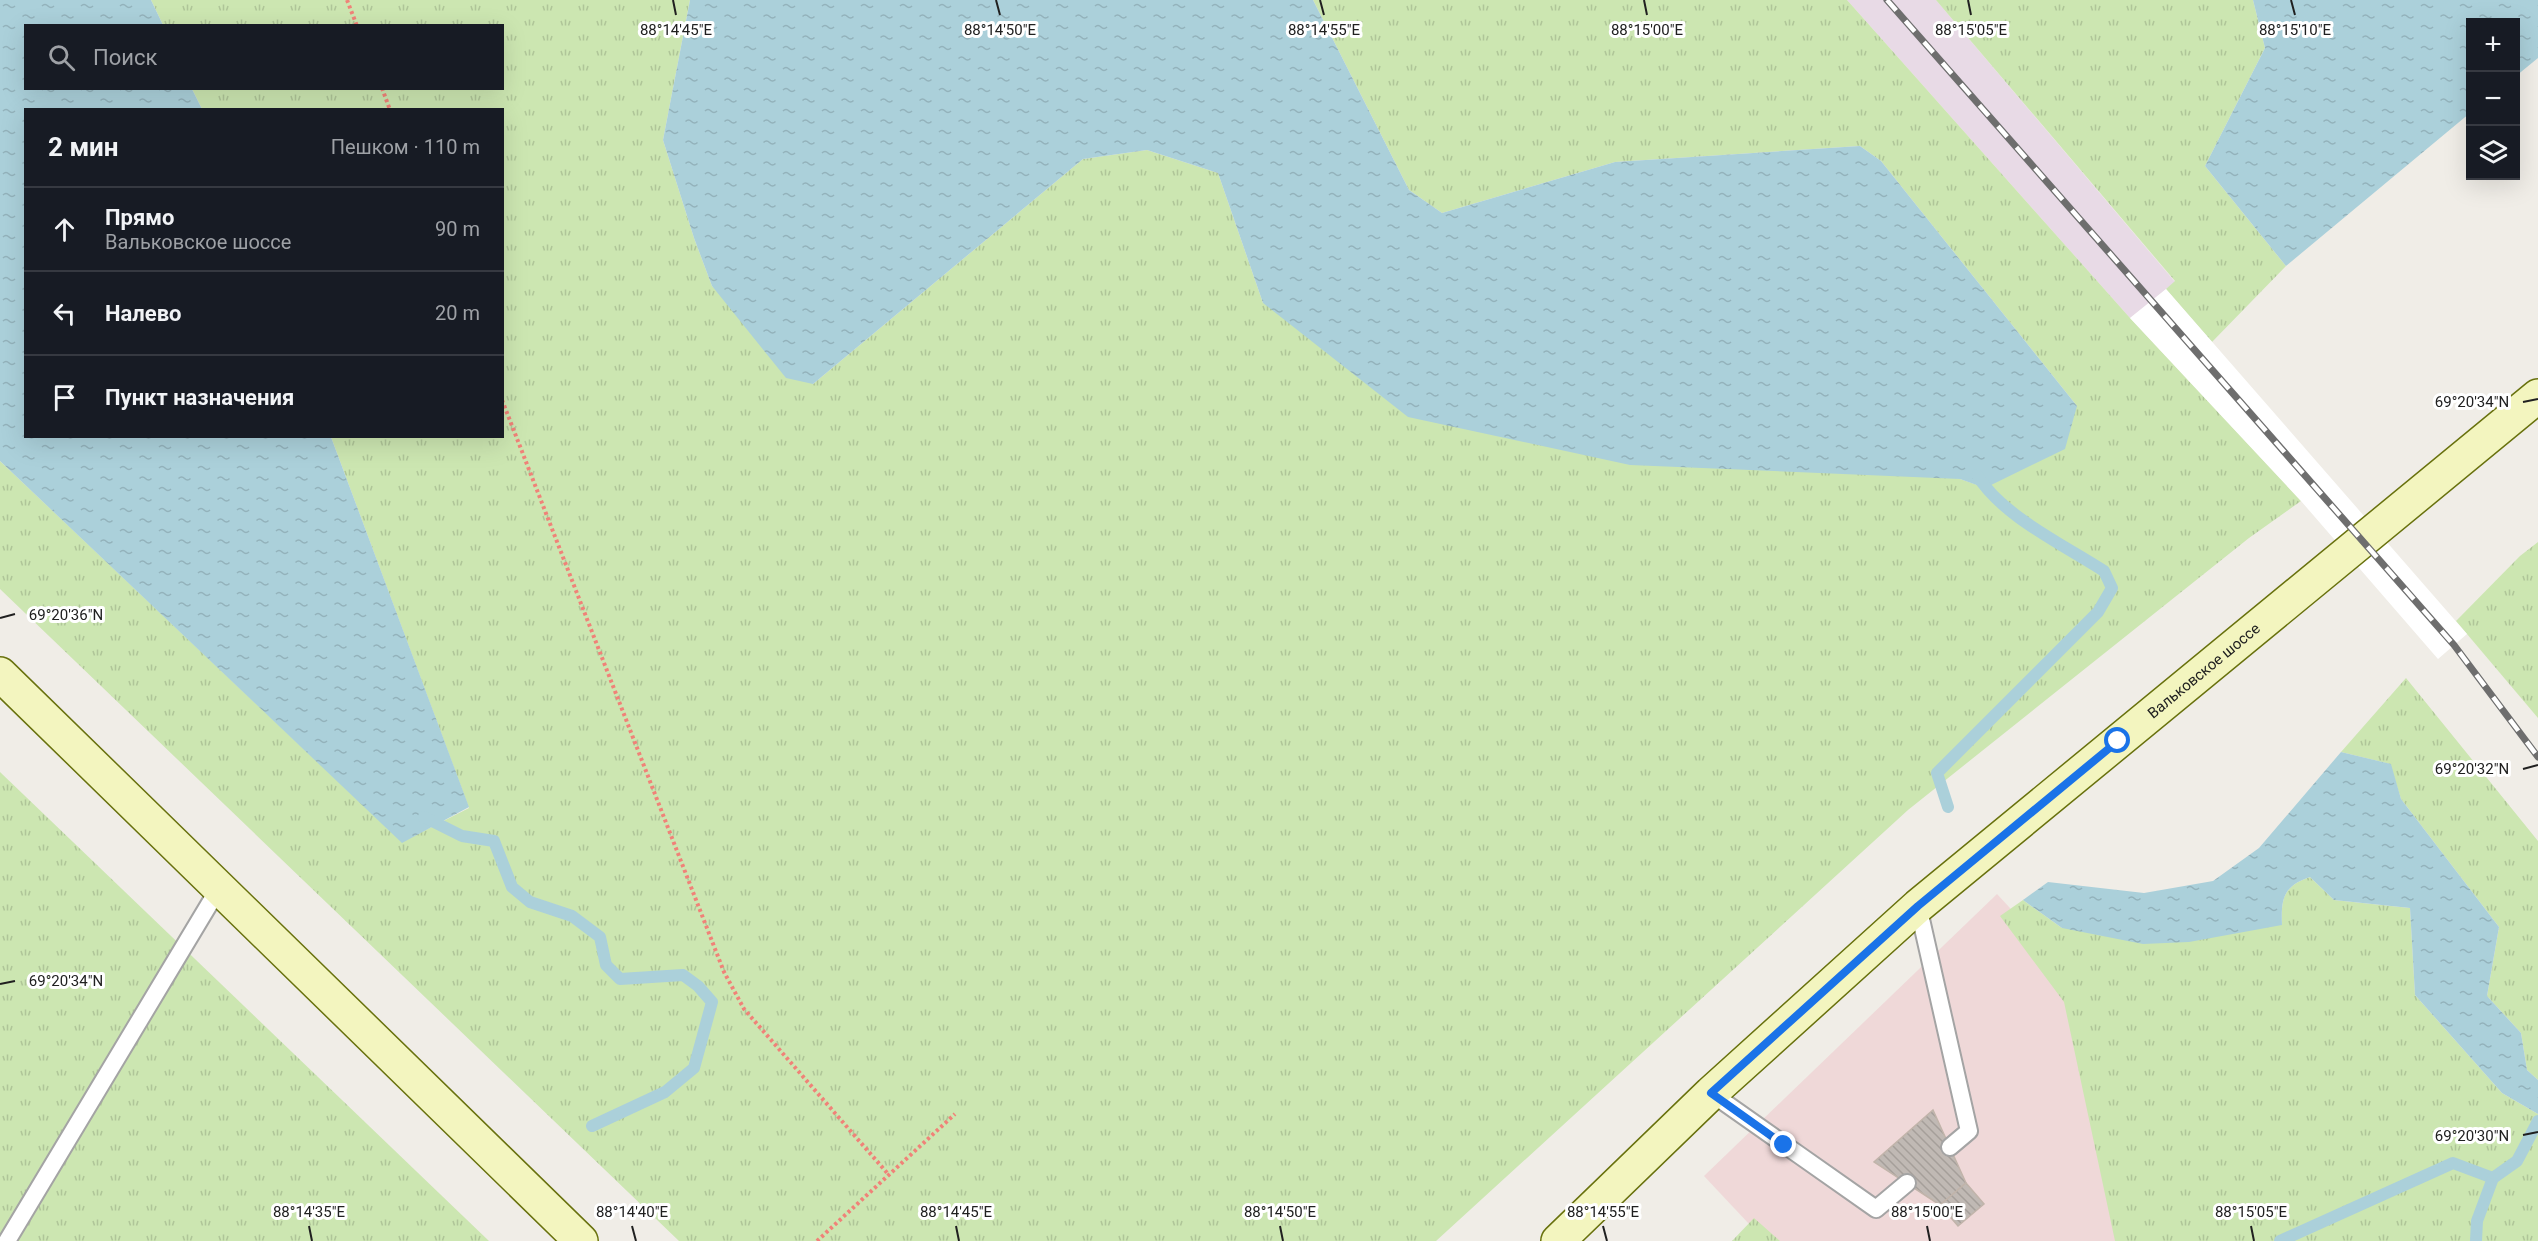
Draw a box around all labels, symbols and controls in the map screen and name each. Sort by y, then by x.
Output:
map controls [2466,18,2520,180]
button: + [2466,18,2520,72]
text: 88°14'45"E [640,21,713,39]
text: 88°14'50"E [964,21,1037,39]
text: 88°14'55"E [1288,21,1361,39]
text: 88°15'00"E [1611,21,1684,39]
text: 88°15'05"E [1935,21,2008,39]
text: 88°15'10"E [2259,21,2332,39]
search box [24,24,504,90]
icon: search [45,41,78,74]
text: Поиск [93,45,157,70]
button: − [2466,72,2520,126]
button: layers [2466,126,2520,180]
text: 2 мин [48,132,119,162]
text: Пешком · 110 m [331,135,480,159]
text: Прямо [105,205,174,230]
icon: ahead [48,213,81,246]
text: 90 m [435,217,480,241]
text: Вальковское шоссе [105,230,291,254]
icon: left [48,297,81,330]
text: Налево [105,301,182,326]
text: 20 m [435,301,480,325]
icon: arrive [48,381,81,414]
text: Пункт назначения [105,385,294,410]
text: 69°20'34"N [2435,393,2509,411]
text: 69°20'36"N [29,606,103,624]
street label: Вальковское шоссе [2144,619,2264,722]
route start [2104,727,2130,753]
text: 69°20'32"N [2435,760,2509,778]
text: 69°20'34"N [29,972,103,990]
text: 69°20'30"N [2435,1127,2509,1145]
route end [1770,1131,1796,1157]
text: 88°14'35"E [273,1203,346,1221]
text: 88°14'40"E [596,1203,669,1221]
text: 88°14'45"E [920,1203,993,1221]
text: 88°14'50"E [1244,1203,1317,1221]
text: 88°14'55"E [1567,1203,1640,1221]
text: 88°15'00"E [1891,1203,1964,1221]
text: 88°15'05"E [2215,1203,2288,1221]

